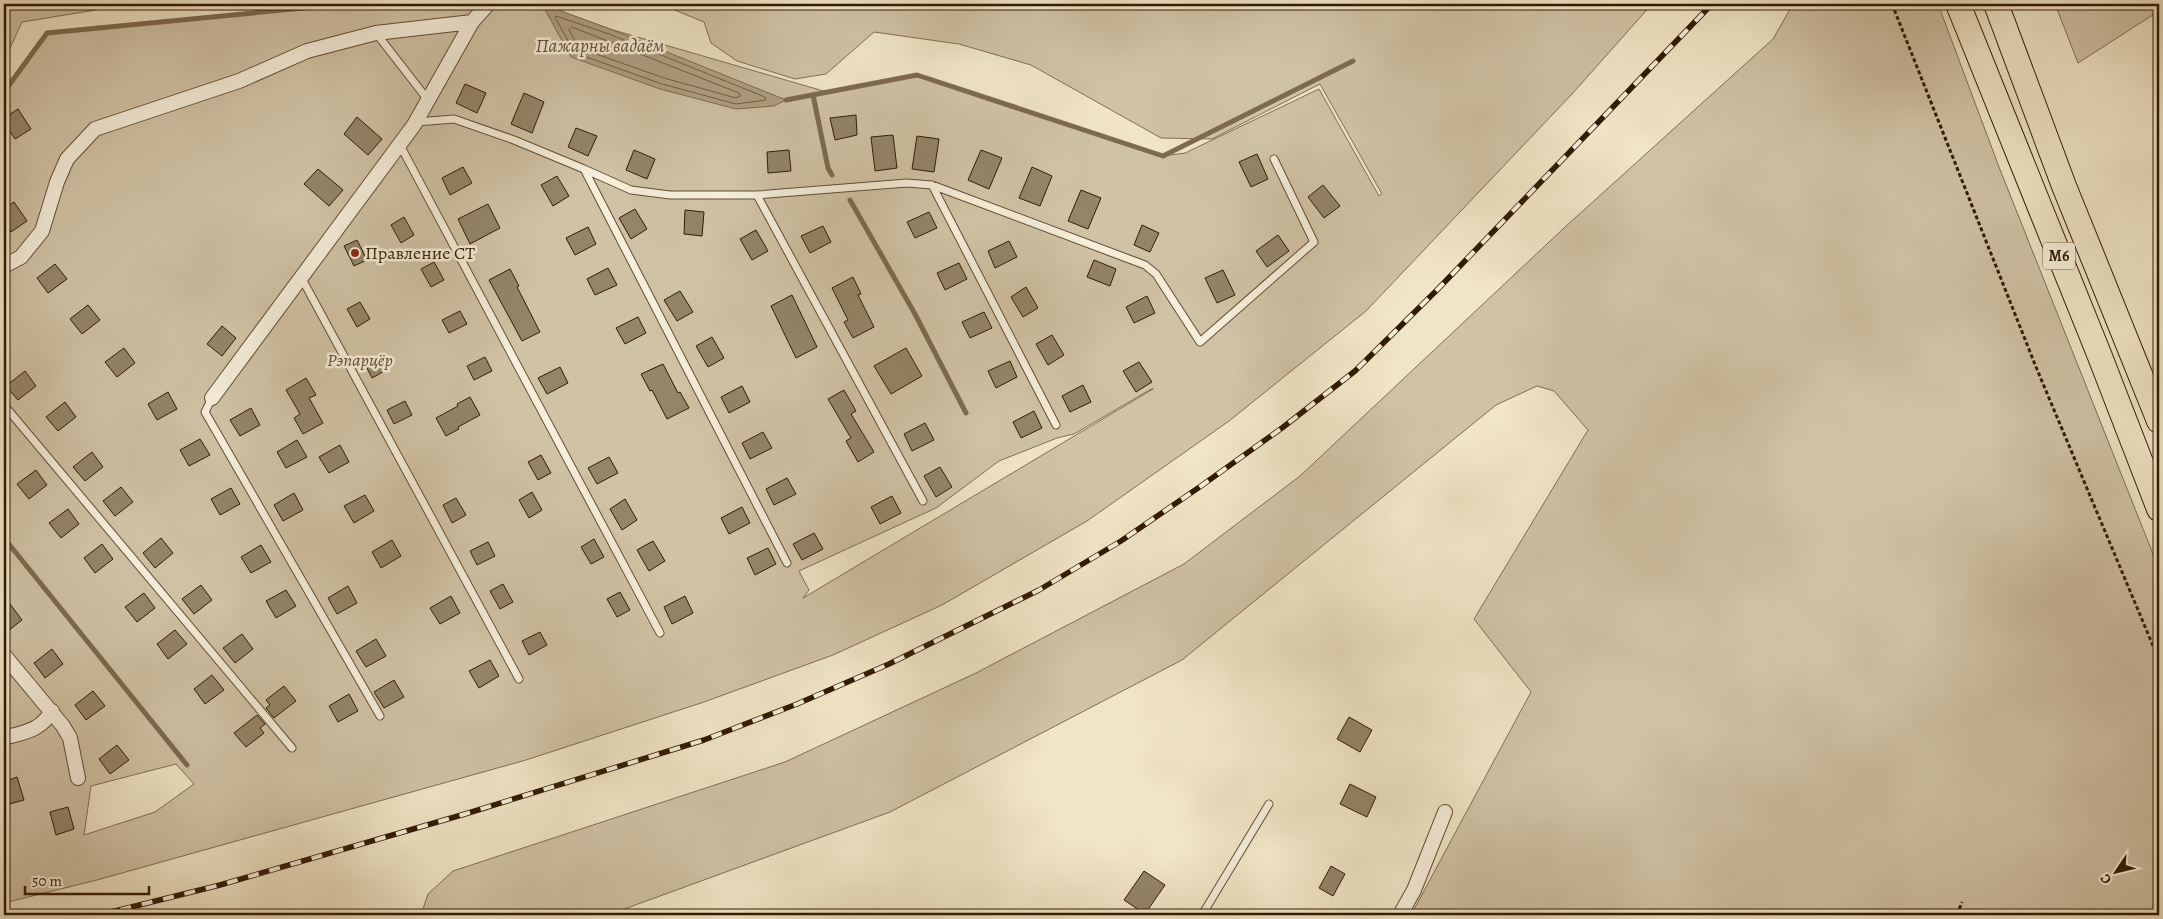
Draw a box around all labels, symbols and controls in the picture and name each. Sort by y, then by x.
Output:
water label: Пажарны вадаём [536,33,665,59]
place label: Правление СТ [365,241,475,265]
road number: М6 [2043,242,2075,270]
marker: Правление СТ [349,247,361,259]
park label: Рэпарцёр [327,348,393,372]
north arrow [2090,846,2140,896]
scale bar [25,864,149,896]
text: С [2095,870,2116,888]
text: 50 m [32,871,62,891]

